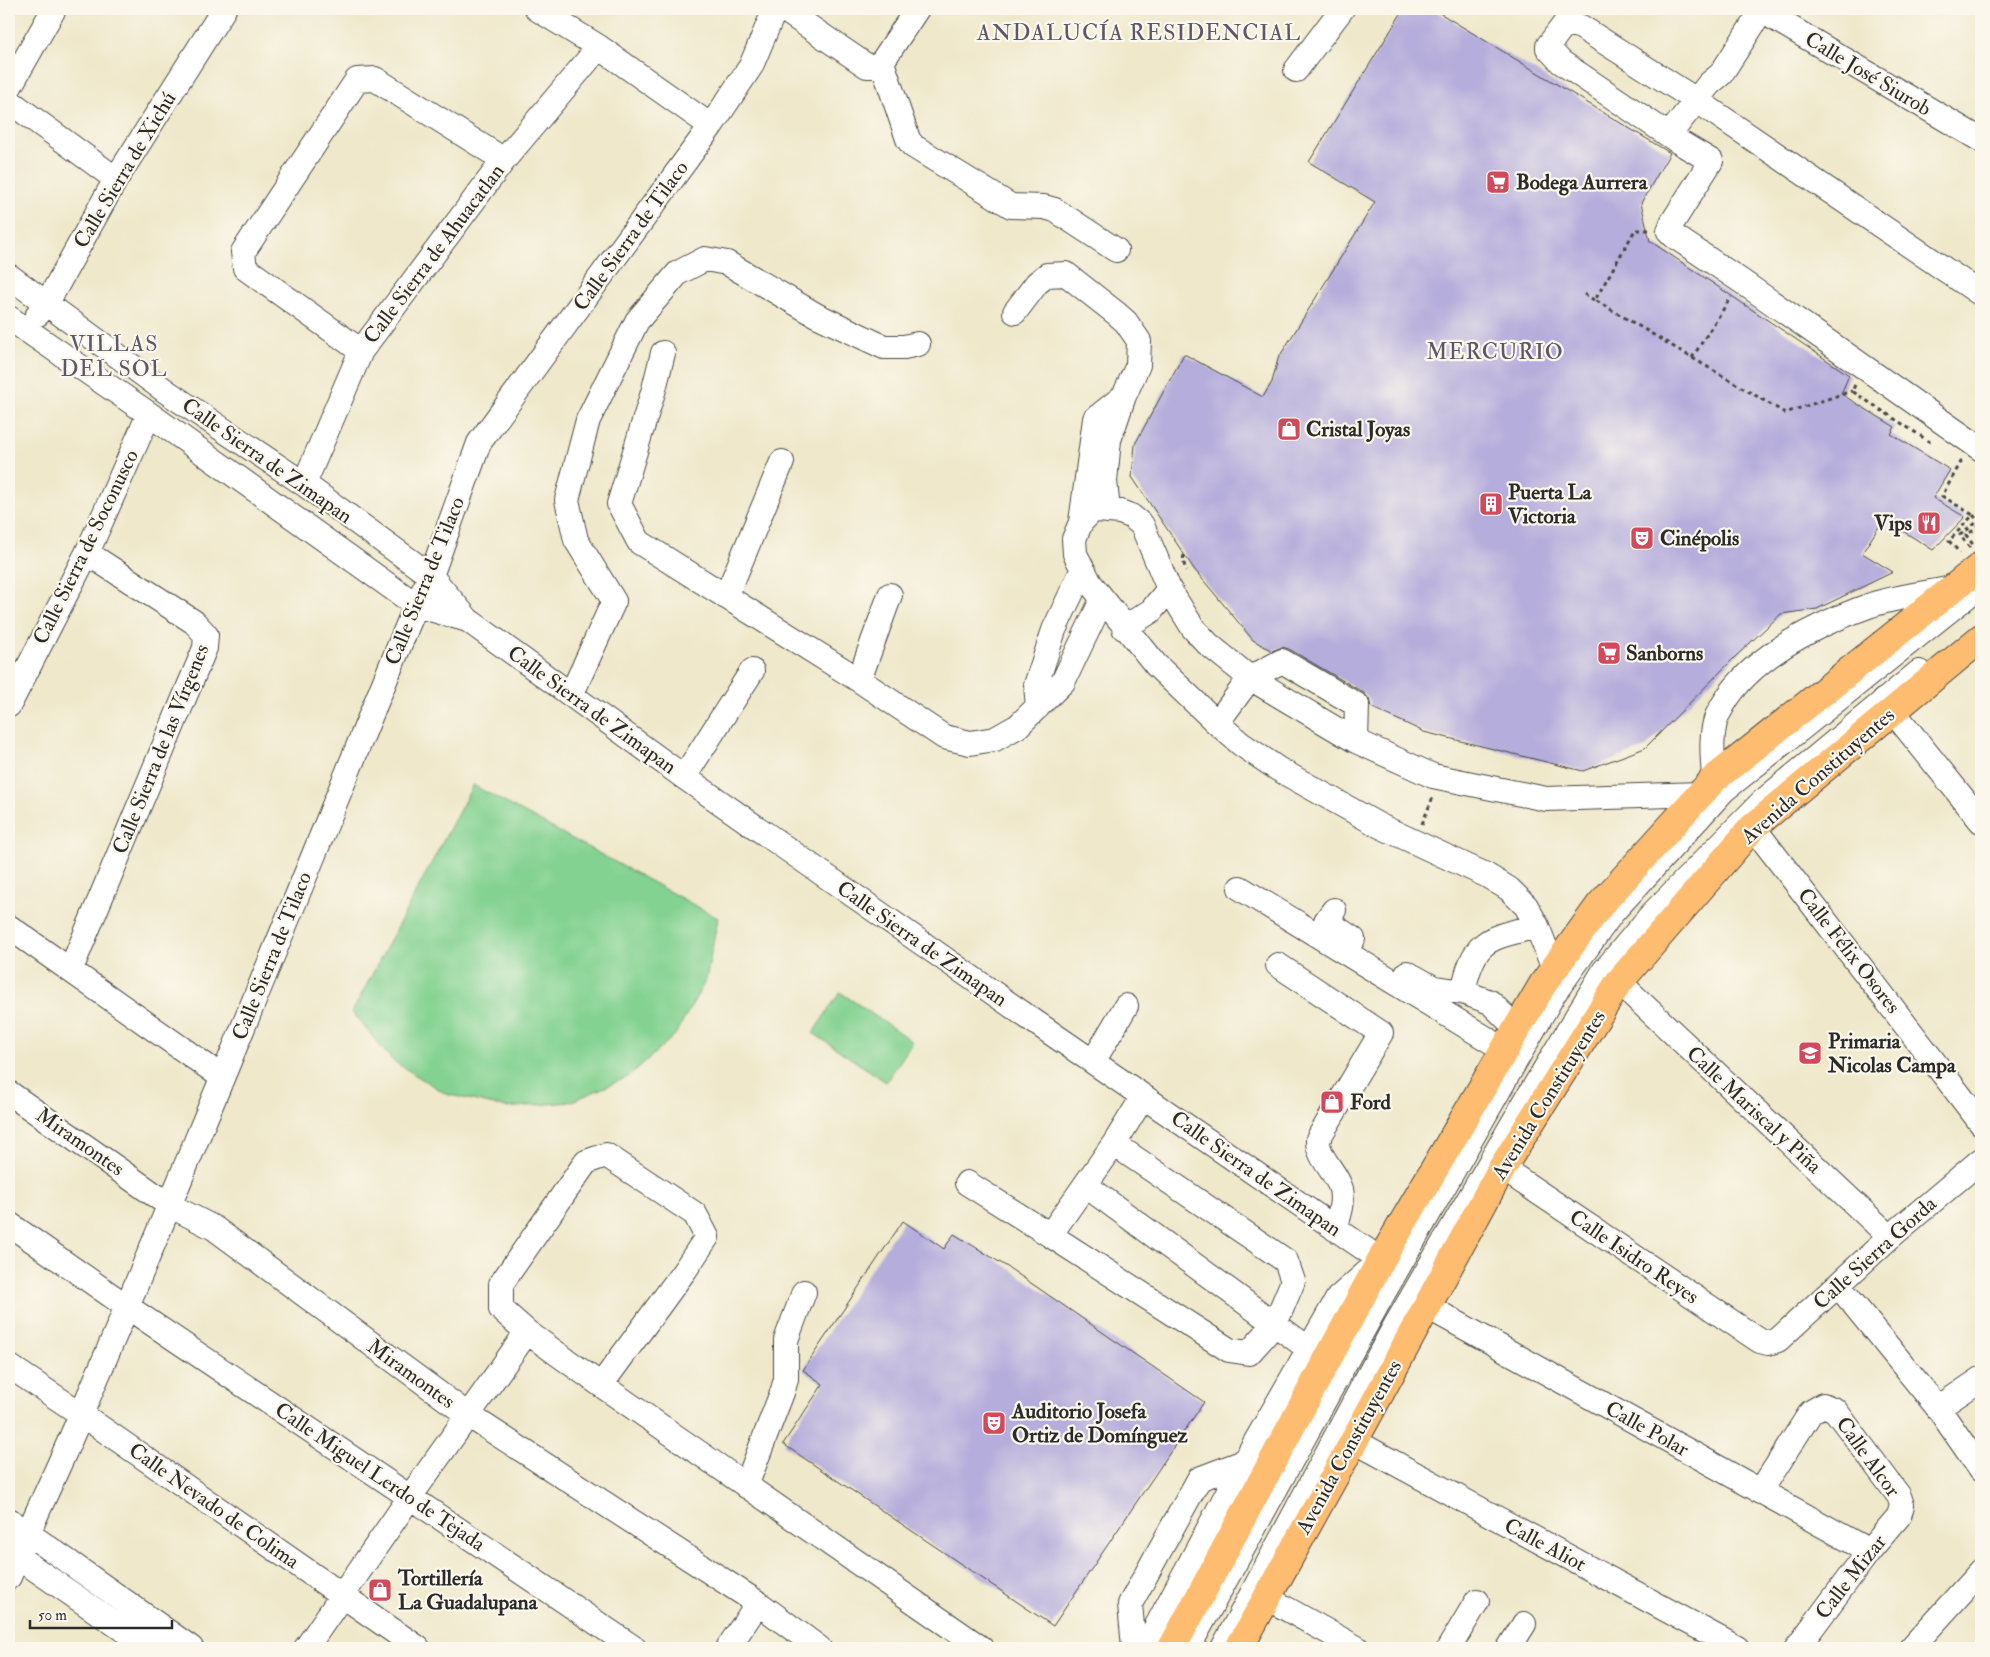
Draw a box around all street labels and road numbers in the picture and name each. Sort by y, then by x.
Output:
street label: Calle José Siurob [1800,26,1936,122]
street label: Calle Sierra de Xichú [68,87,182,253]
street label: Calle Sierra de Tilaco [567,156,695,316]
street label: Calle Sierra de Ahuacatlan [358,159,511,349]
street label: Calle Sierra de Zimapan [176,392,358,530]
street label: Calle Sierra de Soconusco [27,445,145,649]
street label: Calle Sierra de Tilaco [379,493,471,669]
street label: Calle Sierra de las Vírgenes [107,640,215,858]
street label: Calle Sierra de Zimapan [502,640,682,780]
street label: Avenida Constituyentes [1735,702,1900,851]
street label: Calle Sierra de Tilaco [226,868,318,1044]
street label: Calle Sierra de Zimapan [831,875,1013,1013]
street label: Calle Félix Osores [1792,883,1906,1019]
street label: Avenida Constituyentes [1485,1005,1612,1186]
street label: Calle Mariscal y Piña [1681,1040,1827,1180]
street label: Miramontes [30,1102,130,1182]
street label: Calle Sierra de Zimapan [1165,1105,1347,1243]
street label: Calle Sierra Gorda [1808,1190,1943,1315]
street label: Calle Isidro Reyes [1564,1204,1704,1310]
street label: Miramontes [362,1333,460,1415]
street label: Avenida Constituyentes [1289,1355,1408,1540]
street label: Calle Polar [1601,1395,1694,1463]
street label: Calle Miguel Lerdo de Tejada [270,1396,491,1558]
street label: Calle Alcor [1830,1412,1906,1503]
street label: Calle Nevado de Colima [123,1437,305,1575]
street label: Calle Aliot [1499,1512,1591,1578]
street label: Calle Mizar [1809,1529,1893,1625]

